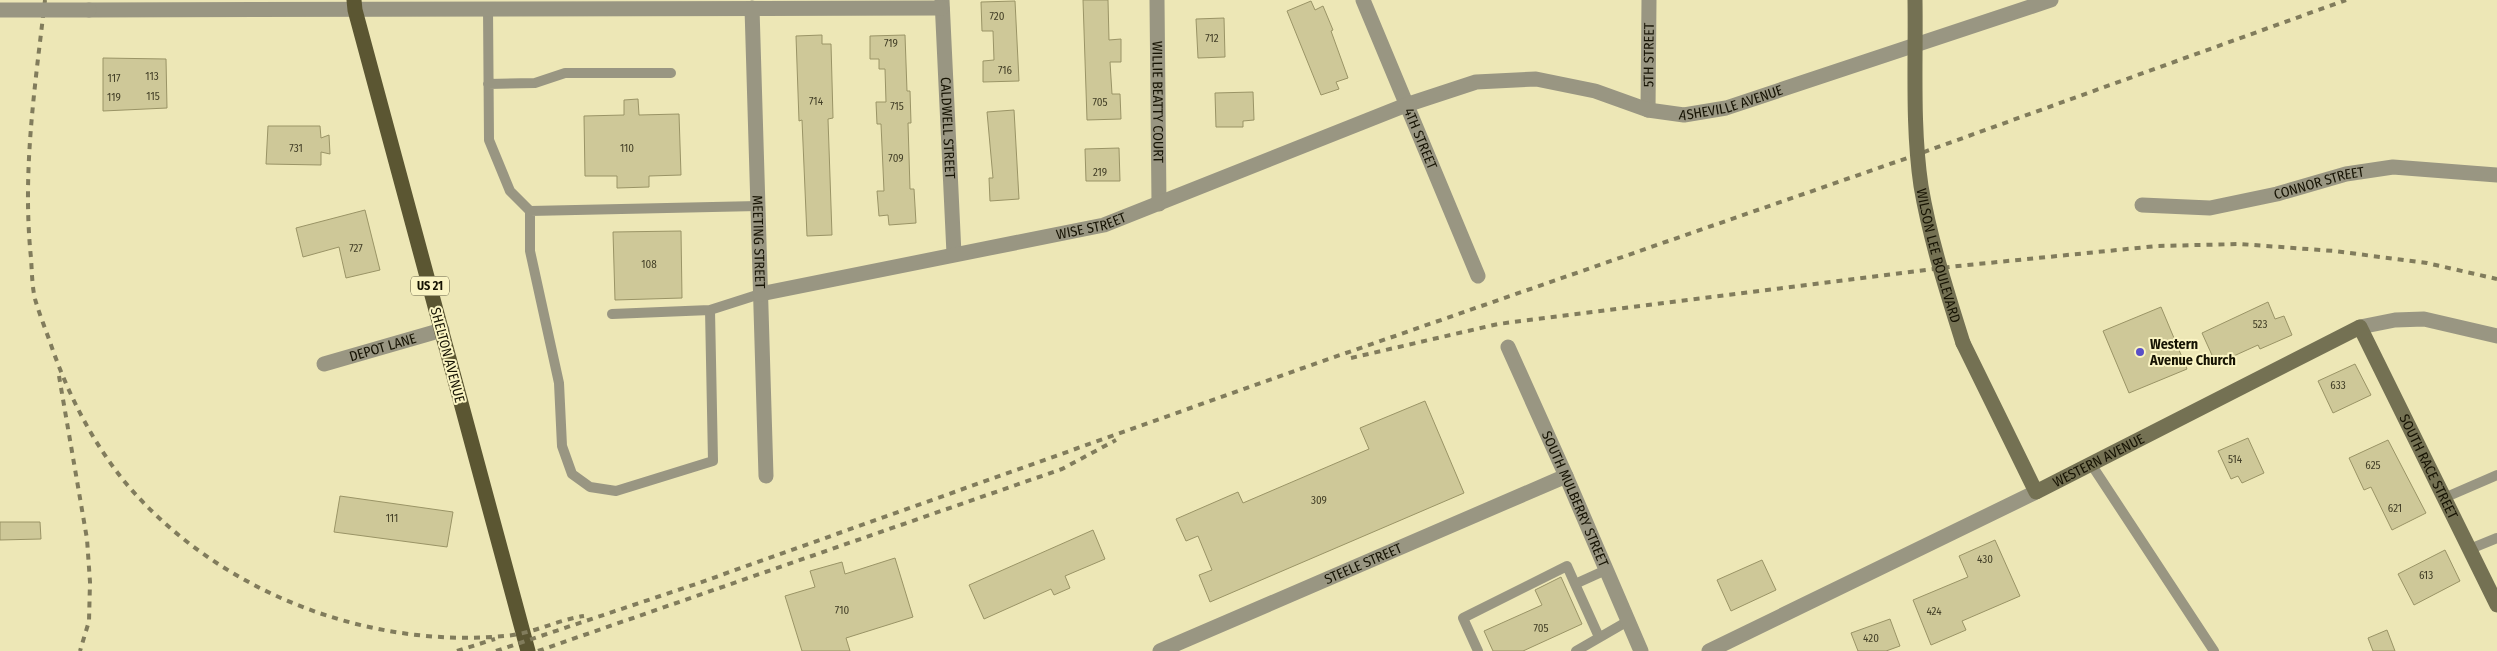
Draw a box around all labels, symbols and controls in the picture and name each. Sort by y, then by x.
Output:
house number: 720 [990,10,1005,23]
street label: 5TH STREET [1640,22,1658,87]
house number: 712 [1205,32,1219,45]
house number: 719 [884,37,898,50]
street label: WILLIE BEATTY COURT [1148,41,1167,164]
house number: 716 [998,64,1013,77]
house number: 113 [145,70,159,83]
house number: 117 [108,72,121,85]
street label: CALDWELL STREET [937,77,958,180]
street label: ASHEVILLE AVENUE [1678,82,1786,124]
house number: 115 [146,90,160,103]
house number: 119 [107,91,121,104]
house number: 714 [809,95,824,108]
house number: 705 [1092,96,1108,109]
house number: 715 [890,100,904,113]
street label: 4TH STREET [1400,106,1441,172]
house number: 731 [289,142,303,155]
house number: 110 [620,142,634,155]
house number: 709 [888,152,904,165]
street label: CONNOR STREET [2272,163,2366,203]
house number: 219 [1093,166,1107,179]
street label: WILSON LEE BOULEVARD [1913,187,1964,325]
street label: MEETING STREET [749,195,768,289]
street label: WISE STREET [1055,209,1129,243]
house number: 727 [349,242,363,255]
house number: 108 [641,258,657,271]
road number: US 21 [411,276,449,296]
street label: SHELTON AVENUE [427,306,468,405]
house number: 523 [2253,318,2267,331]
street label: DEPOT LANE [347,330,419,365]
place label: Western Avenue Church [2149,336,2236,369]
marker: Western Avenue Church [2134,346,2146,358]
house number: 633 [2330,379,2346,392]
street label: SOUTH RACE STREET [2395,412,2461,522]
street label: SOUTH MULBERRY STREET [1538,428,1612,570]
street label: WESTERN AVENUE [2050,430,2148,491]
house number: 514 [2228,453,2243,466]
house number: 625 [2365,459,2381,472]
house number: 309 [1311,494,1327,507]
house number: 621 [2388,502,2402,515]
house number: 111 [386,512,398,525]
street label: STEELE STREET [1322,540,1405,588]
house number: 430 [1977,553,1993,566]
house number: 613 [2419,569,2433,582]
house number: 710 [835,604,849,617]
house number: 424 [1926,605,1942,618]
house number: 705 [1533,622,1549,635]
house number: 420 [1863,632,1879,645]

